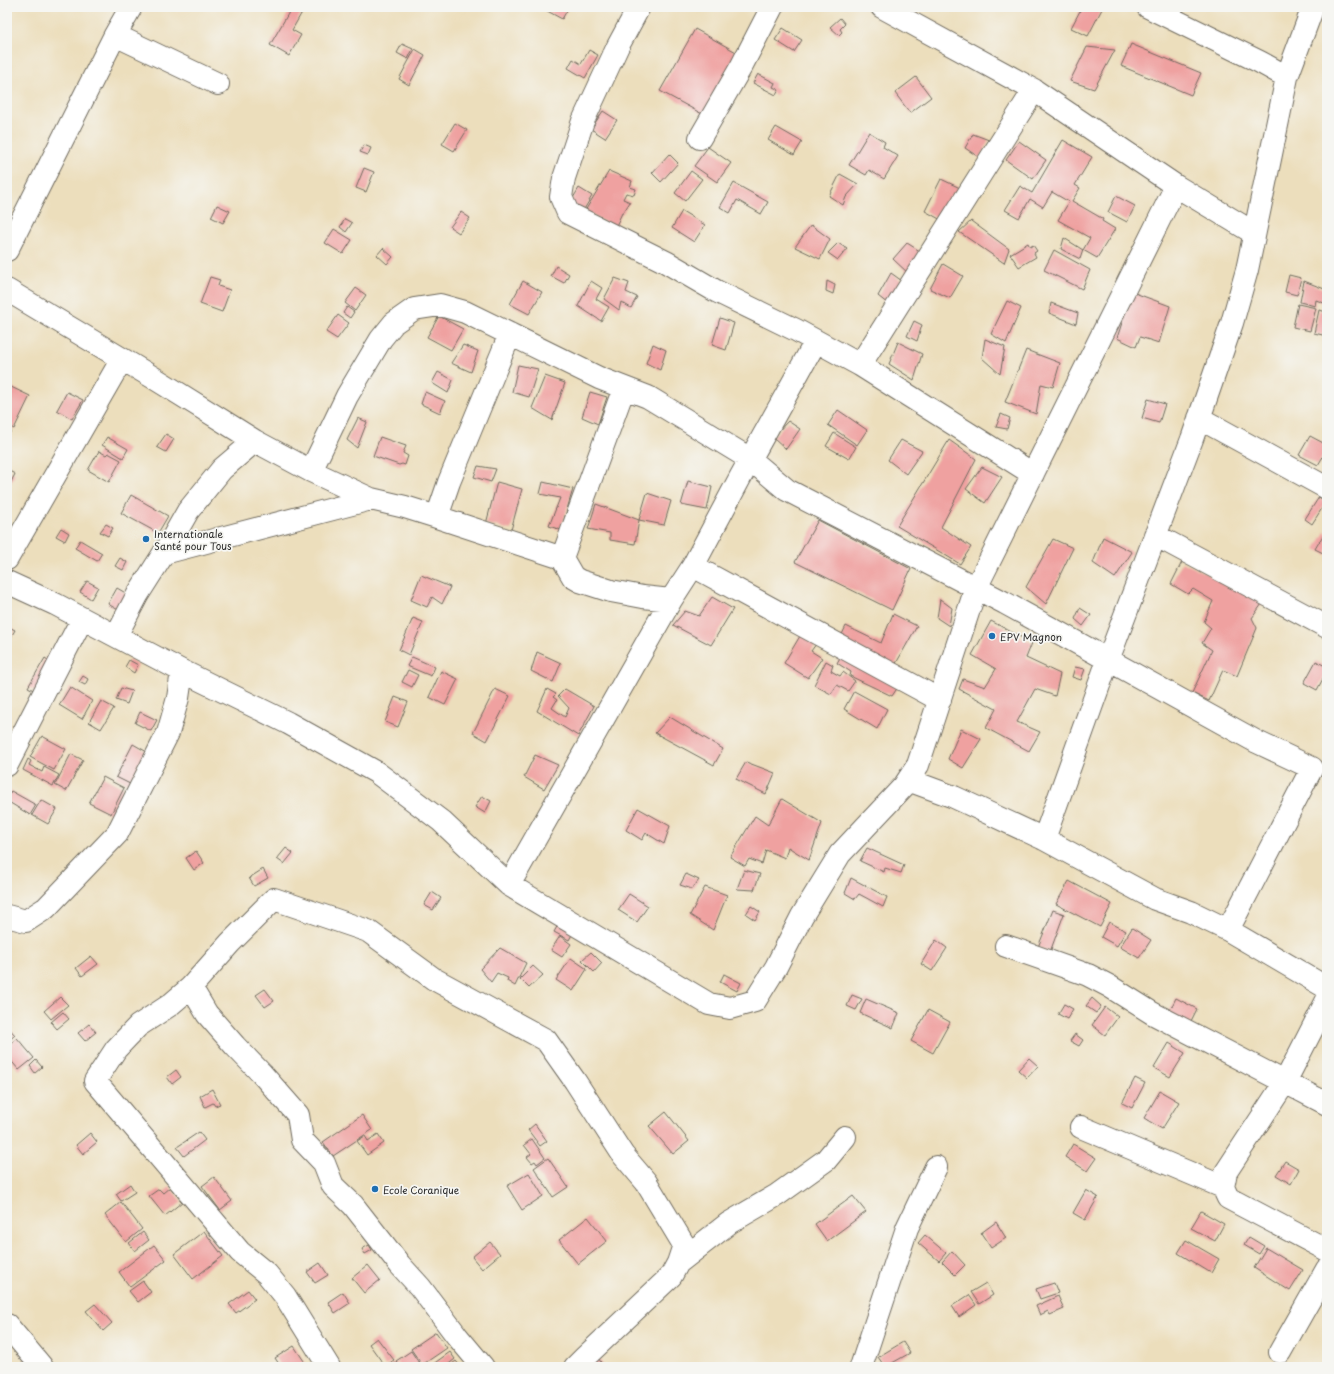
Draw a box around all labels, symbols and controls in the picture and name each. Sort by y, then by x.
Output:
place label: Internationale Santé pour Tous [154,526,232,553]
marker: Internationale Santé pour Tous [141,534,151,544]
place label: EPV Magnon [1000,629,1062,644]
marker: EPV Magnon [987,631,997,641]
place label: Ecole Coranique [383,1182,460,1197]
marker: Ecole Coranique [370,1184,380,1194]

